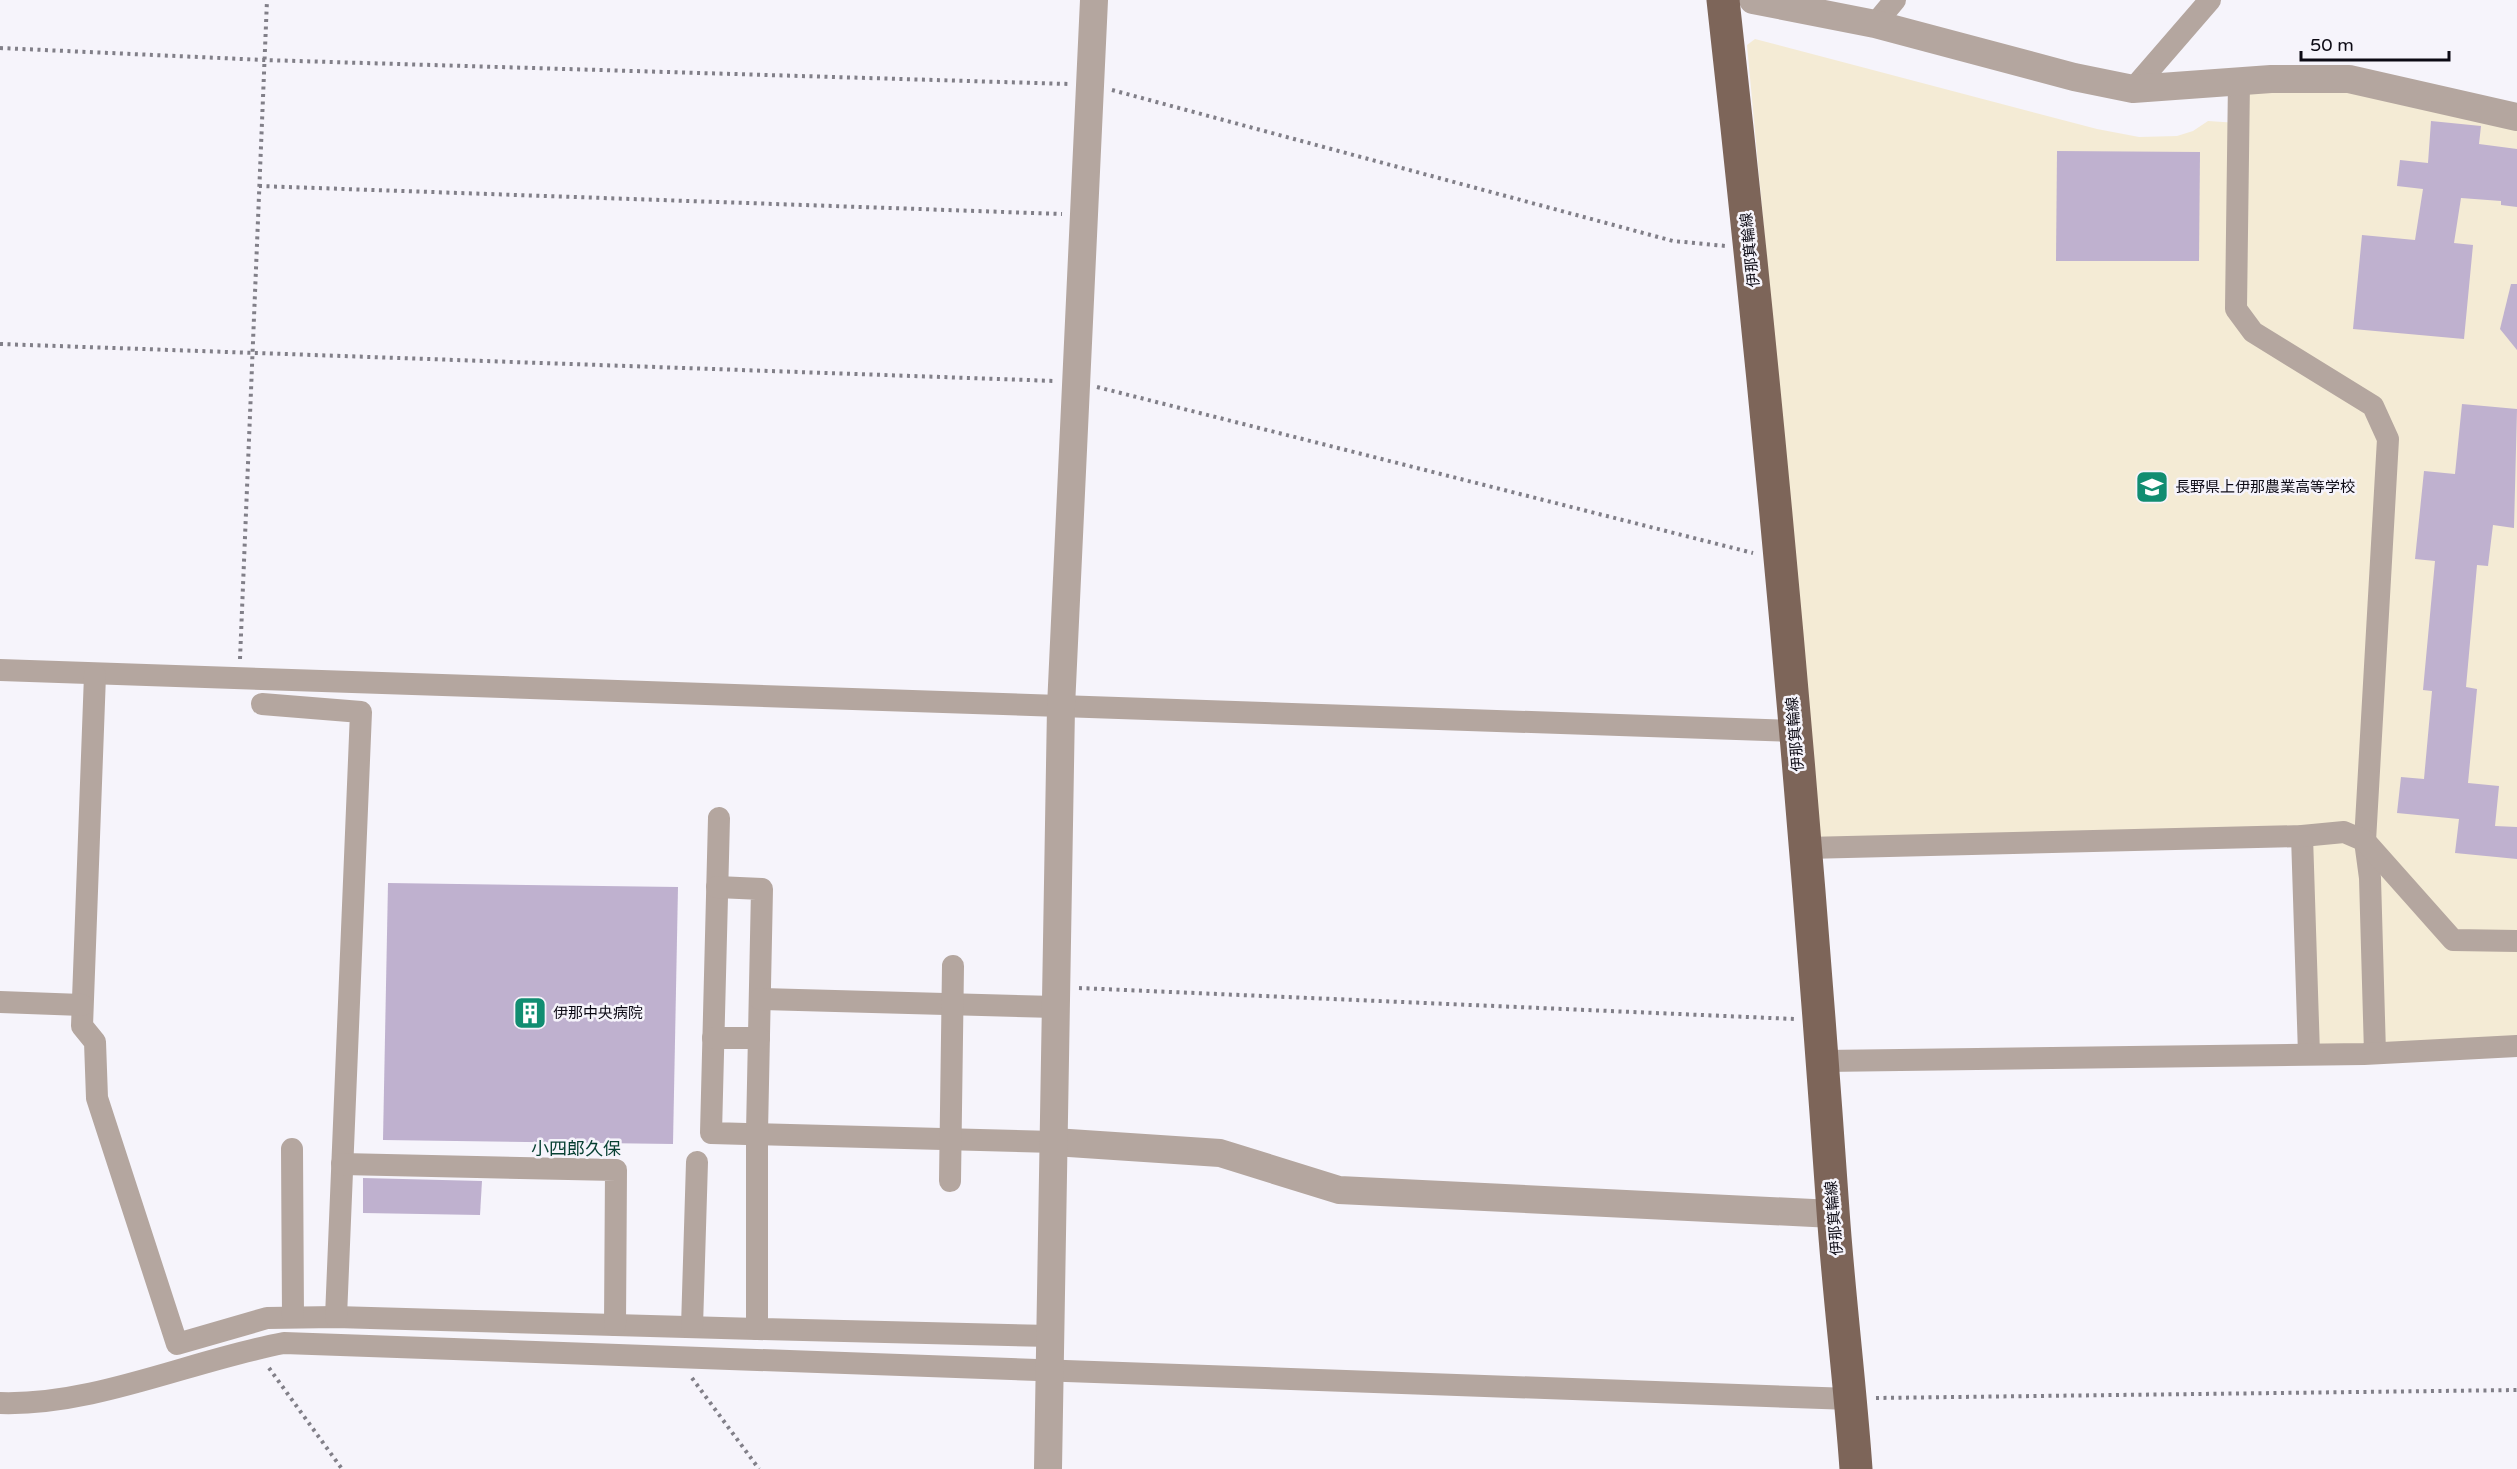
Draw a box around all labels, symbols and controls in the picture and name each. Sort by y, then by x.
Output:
scale bar [2301,24,2450,62]
text: 50 m [2310,34,2354,56]
street label: 伊那箕輪線 [1737,212,1763,288]
school or university icon: 長野県上伊那農業高等学校 [2134,469,2170,505]
place label: 長野県上伊那農業高等学校 [2175,478,2355,496]
street label: 伊那箕輪線 [1783,696,1807,772]
building icon: 伊那中央病院 [512,995,548,1031]
place label: 伊那中央病院 [553,1004,643,1022]
district label: 小四郎久保 [531,1138,621,1160]
street label: 伊那箕輪線 [1822,1180,1846,1256]

